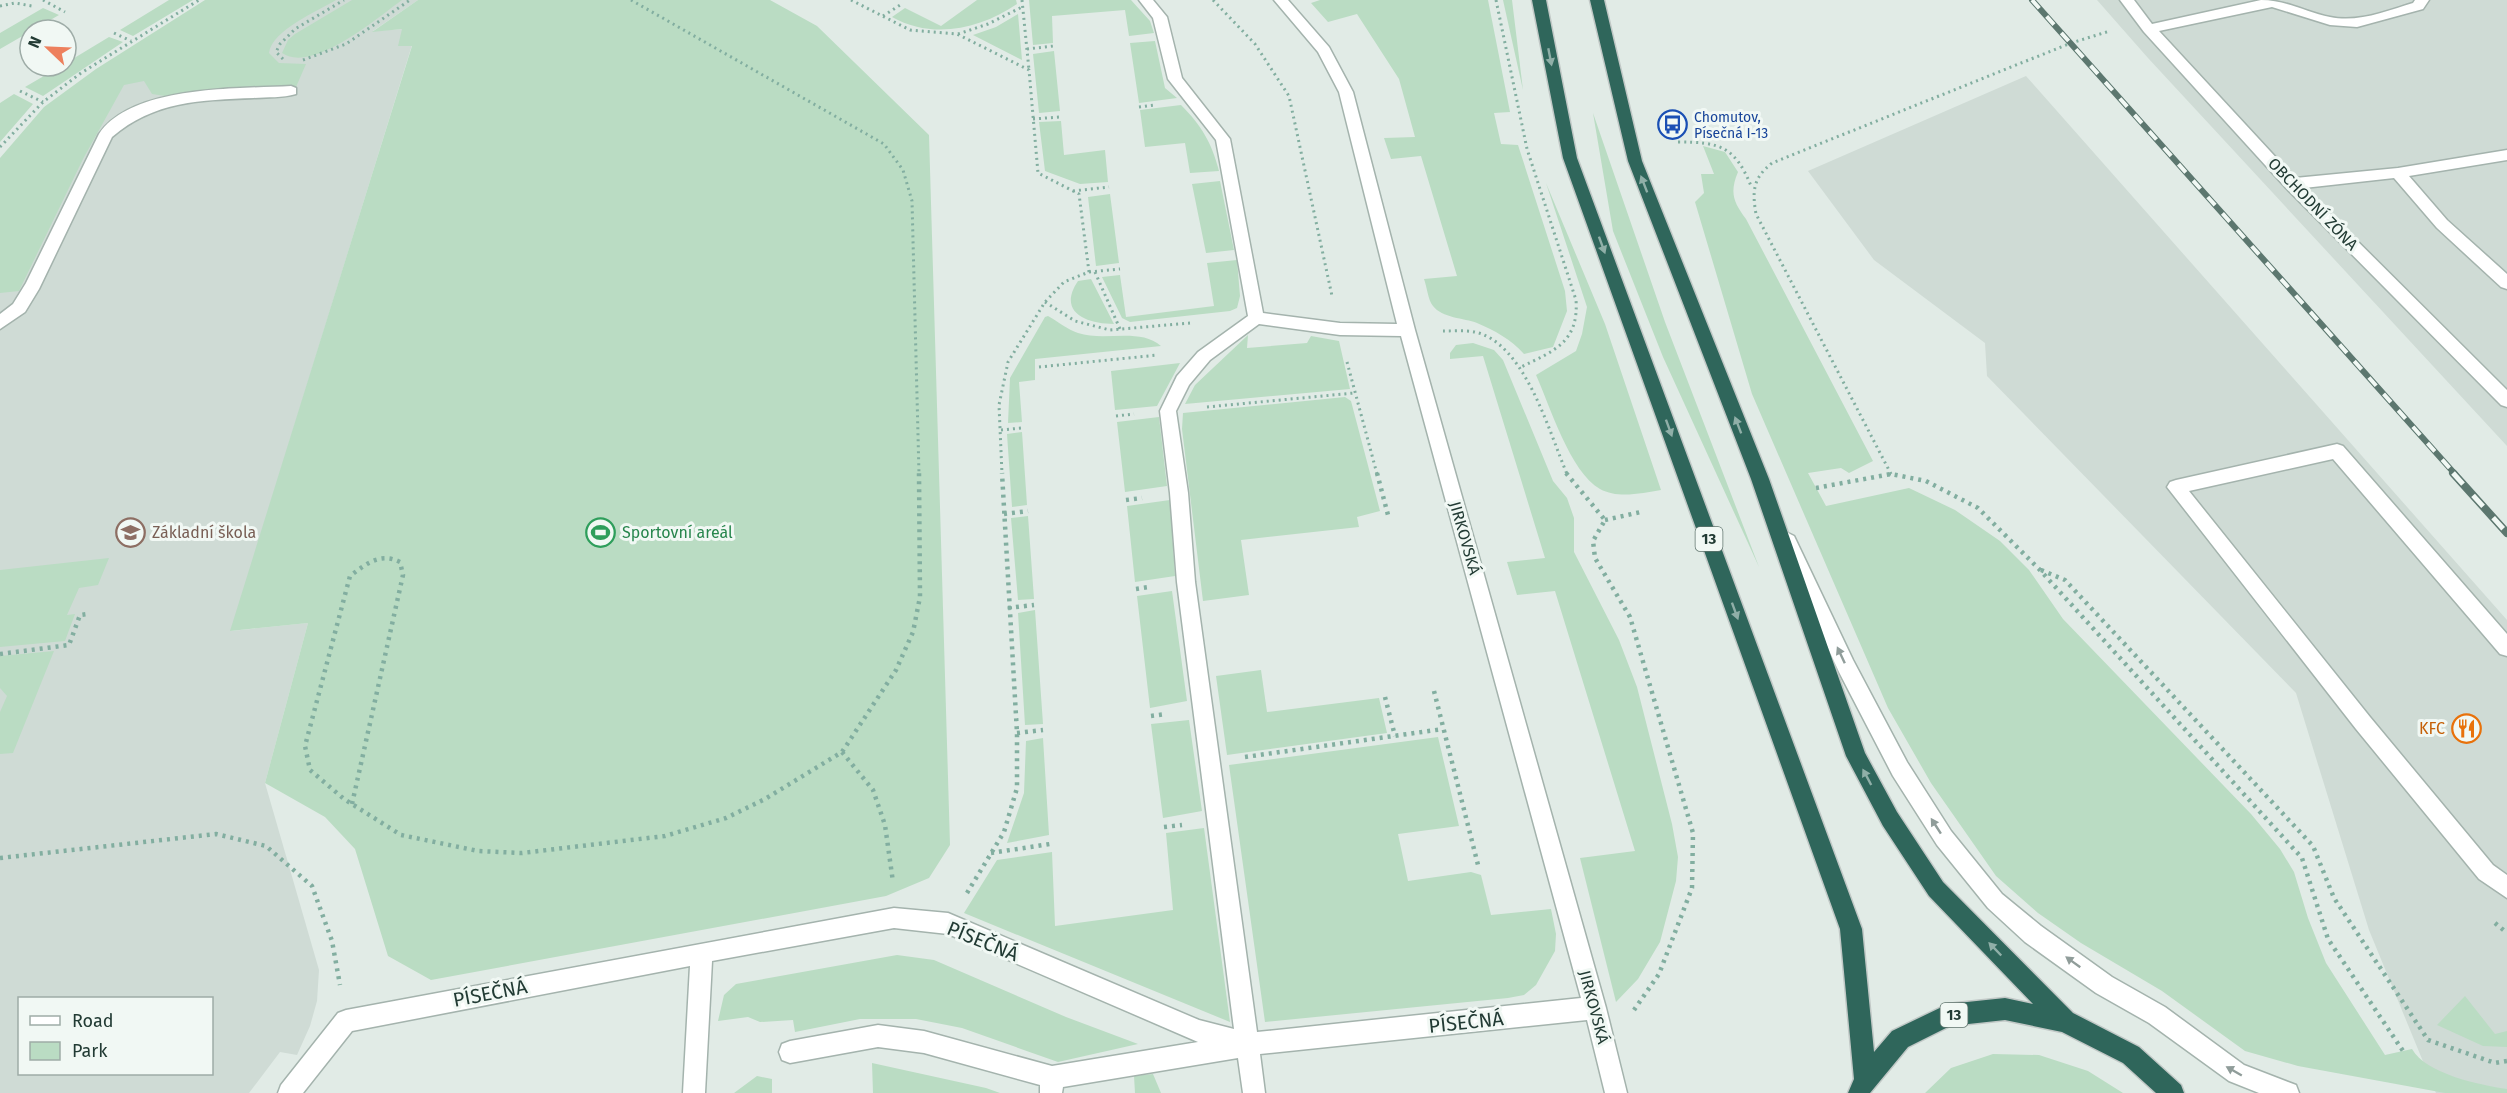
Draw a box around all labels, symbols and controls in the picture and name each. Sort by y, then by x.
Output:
north arrow [18,18,78,78]
text: N [24,34,45,51]
one-way arrow [1546,48,1555,67]
bus stop icon: Chomutov, Písečná I-13 [1657,109,1689,141]
place label: Chomutov, Písečná I-13 [1694,109,1768,142]
street label: OBCHODNÍ ZÓNA [2264,153,2363,255]
one-way arrow [1639,175,1649,193]
one-way arrow [1598,236,1607,254]
one-way arrow [1733,415,1743,433]
one-way arrow [1664,419,1674,437]
street label: JIRKOVSKÁ [1445,499,1486,578]
school or university icon: Základní škola [115,516,147,548]
sports icon: Sportovní areál [585,516,617,548]
place label: Základní škola [152,523,256,542]
place label: Sportovní areál [622,523,733,542]
road number: 13 [1696,527,1722,551]
one-way arrow [1731,602,1741,620]
one-way arrow [1837,647,1846,664]
restaurant icon: KFC [2450,712,2482,744]
place label: KFC [2419,719,2445,738]
one-way arrow [1862,768,1872,785]
one-way arrow [1930,818,1942,834]
street label: PÍSEČNÁ [944,916,1023,966]
one-way arrow [1988,942,2002,957]
one-way arrow [2065,957,2080,969]
street label: JIRKOVSKÁ [1575,968,1614,1047]
street label: PÍSEČNÁ [451,974,530,1012]
legend [18,997,213,1075]
road number: 13 [1940,1003,1968,1027]
street label: PÍSEČNÁ [1427,1006,1505,1038]
text: Road [72,1010,114,1032]
text: Park [72,1040,108,1062]
one-way arrow [2226,1066,2243,1076]

